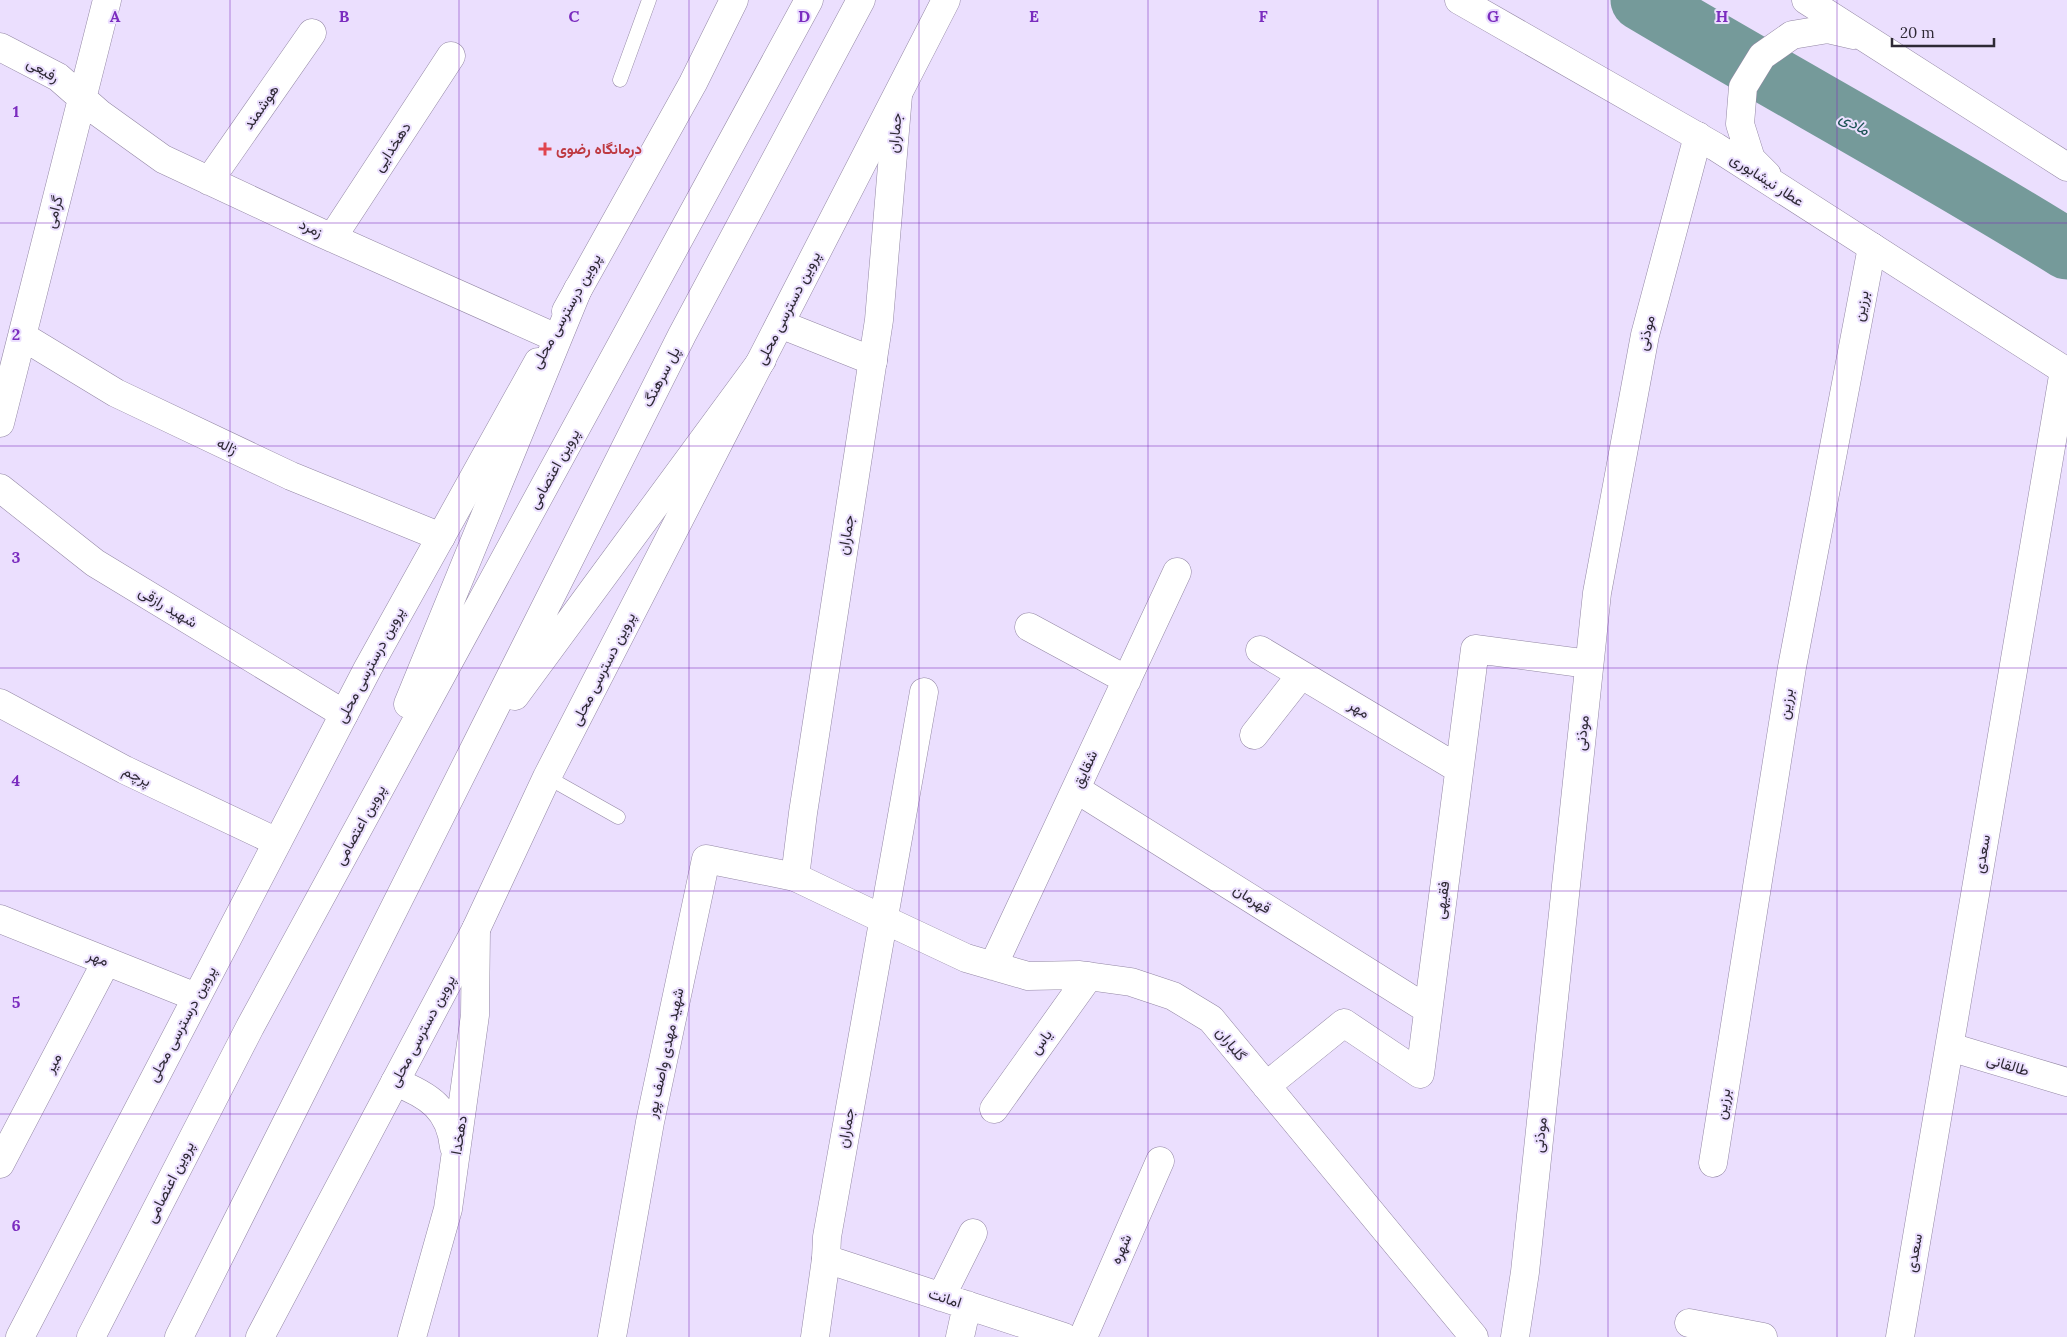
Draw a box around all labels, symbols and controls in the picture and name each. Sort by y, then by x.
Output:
text: A [110,6,121,26]
text: B [339,6,350,26]
text: C [568,6,580,26]
text: D [798,6,810,26]
text: E [1029,6,1039,26]
text: F [1258,6,1268,26]
text: G [1487,6,1499,26]
text: H [1716,6,1729,26]
scale bar [1892,15,1994,47]
text: 20 m [1900,23,1935,42]
street label: رفیعی [23,53,63,87]
street label: هوشمند [238,81,283,133]
text: 1 [13,101,19,121]
water label: مادی [1836,106,1874,140]
street label: جماران [883,112,906,154]
street label: دهخدایی [368,118,416,176]
place label: درمانگاه رضوی [556,139,642,158]
marker: درمانگاه رضوی [538,142,552,156]
street label: عطار نیشابوری [1726,149,1808,211]
street label: گرامی [40,193,68,230]
street label: زمرد [296,214,326,241]
street label: پروین دسترسی محلی [751,248,825,368]
street label: پروین درسترسی محلی [526,250,606,372]
street label: برزین [1848,289,1874,323]
street label: موذنی [1632,313,1660,353]
text: 2 [12,324,20,344]
street label: پل سرهنگ [637,343,685,411]
street label: پروین اعتصامی [524,425,584,513]
street label: ژاله [214,433,241,459]
street label: جماران [833,514,858,556]
text: 3 [12,547,21,567]
street label: شهید رازقی [135,582,201,632]
street label: پروین درسترسی محلی [331,604,409,726]
street label: پروین دسترسی محلی [566,609,640,729]
street label: برزین [1774,687,1798,721]
street label: مهر [1344,694,1373,722]
street label: موذنی [1570,714,1594,752]
street label: شقایق [1068,747,1102,791]
street label: پرچم [119,761,155,791]
text: 4 [12,770,21,790]
street label: پروین اعتصامی [330,781,390,869]
street label: سعدی [1969,833,1995,875]
street label: قهرمان [1230,880,1275,918]
street label: فقیهی [1430,880,1454,920]
street label: مهر [84,944,112,970]
street label: پروین درسترسی محلی [143,963,221,1085]
street label: پروین دسترسی محلی [384,971,460,1091]
street label: شهید مهدی واصف پور [641,986,689,1121]
text: 5 [12,992,21,1012]
street label: گلباران [1212,1023,1251,1065]
street label: یاس [1025,1025,1057,1059]
street label: طالقانی [1984,1049,2032,1081]
street label: میر [39,1050,66,1077]
street label: برزین [1711,1087,1735,1121]
street label: جماران [833,1106,858,1149]
street label: دهخدا [446,1114,471,1156]
street label: موذنی [1528,1116,1552,1154]
street label: پروین اعتصامی [141,1138,199,1226]
text: 6 [11,1215,21,1235]
street label: شهره [1106,1231,1136,1267]
street label: سعدی [1901,1232,1927,1274]
street label: امانت [926,1283,964,1312]

